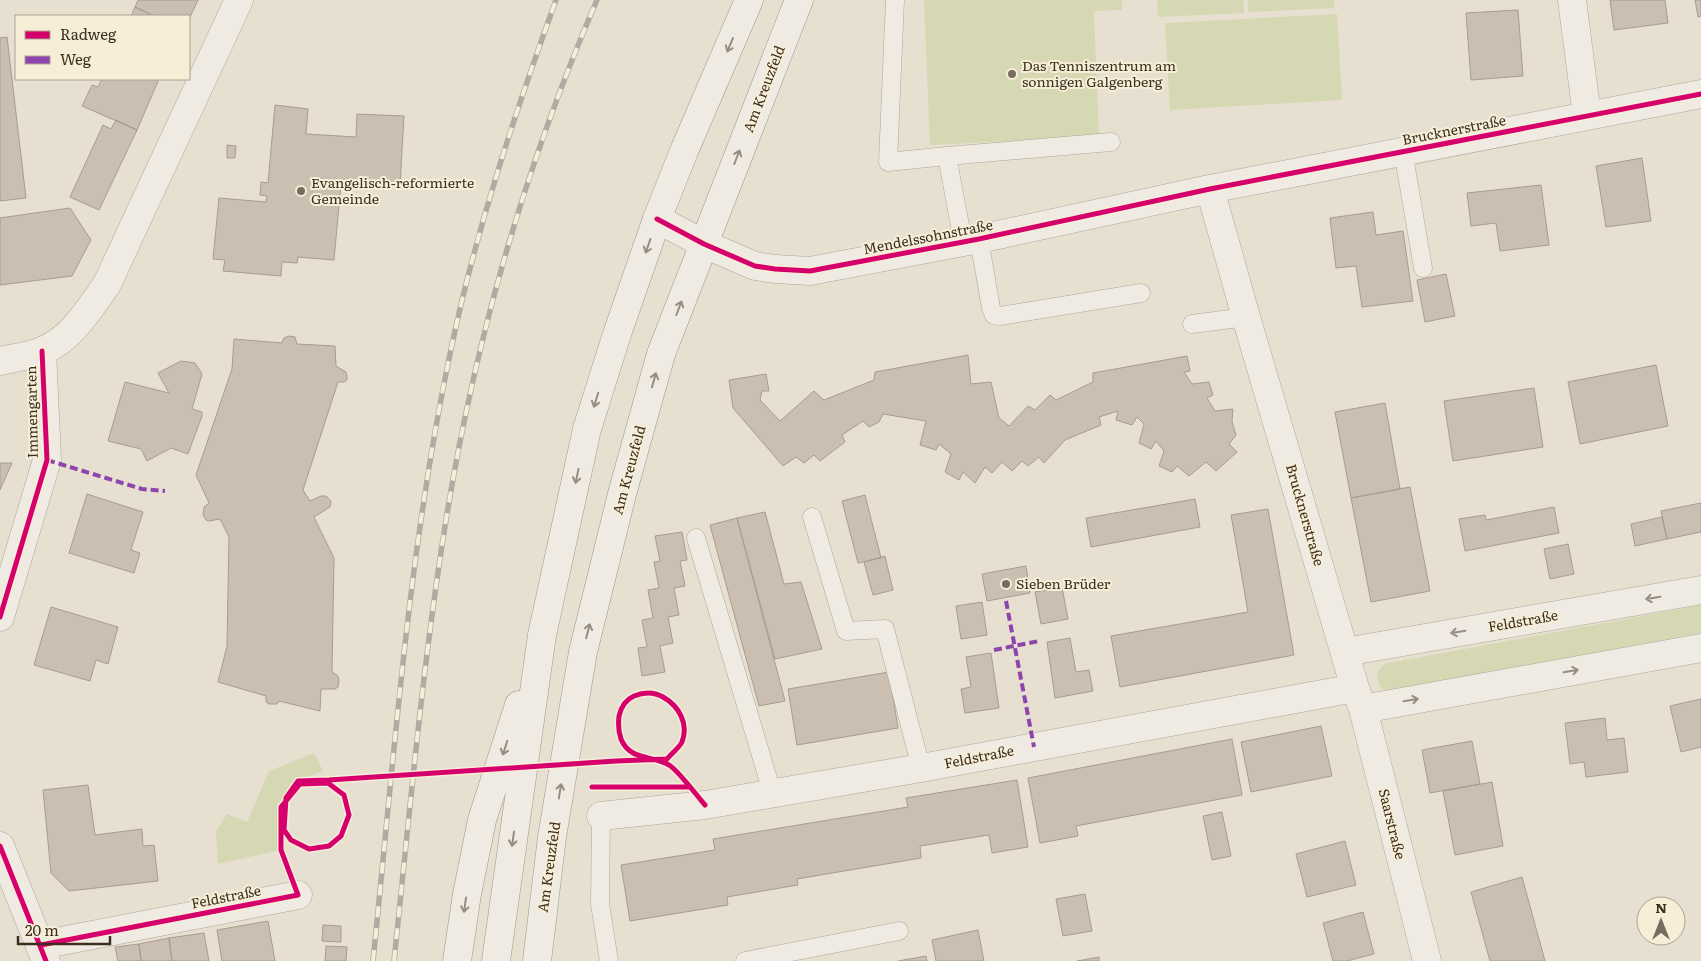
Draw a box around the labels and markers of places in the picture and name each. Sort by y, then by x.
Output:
place label: Das Tenniszentrum am sonnigen Galgenberg [1022,55,1176,91]
marker: Das Tenniszentrum am sonnigen Galgenberg [1006,68,1018,80]
place label: Evangelisch-reformierte Gemeinde [311,172,474,208]
marker: Evangelisch-reformierte Gemeinde [295,185,307,197]
place label: Sieben Brüder [1016,573,1111,593]
marker: Sieben Brüder [1000,578,1012,590]

